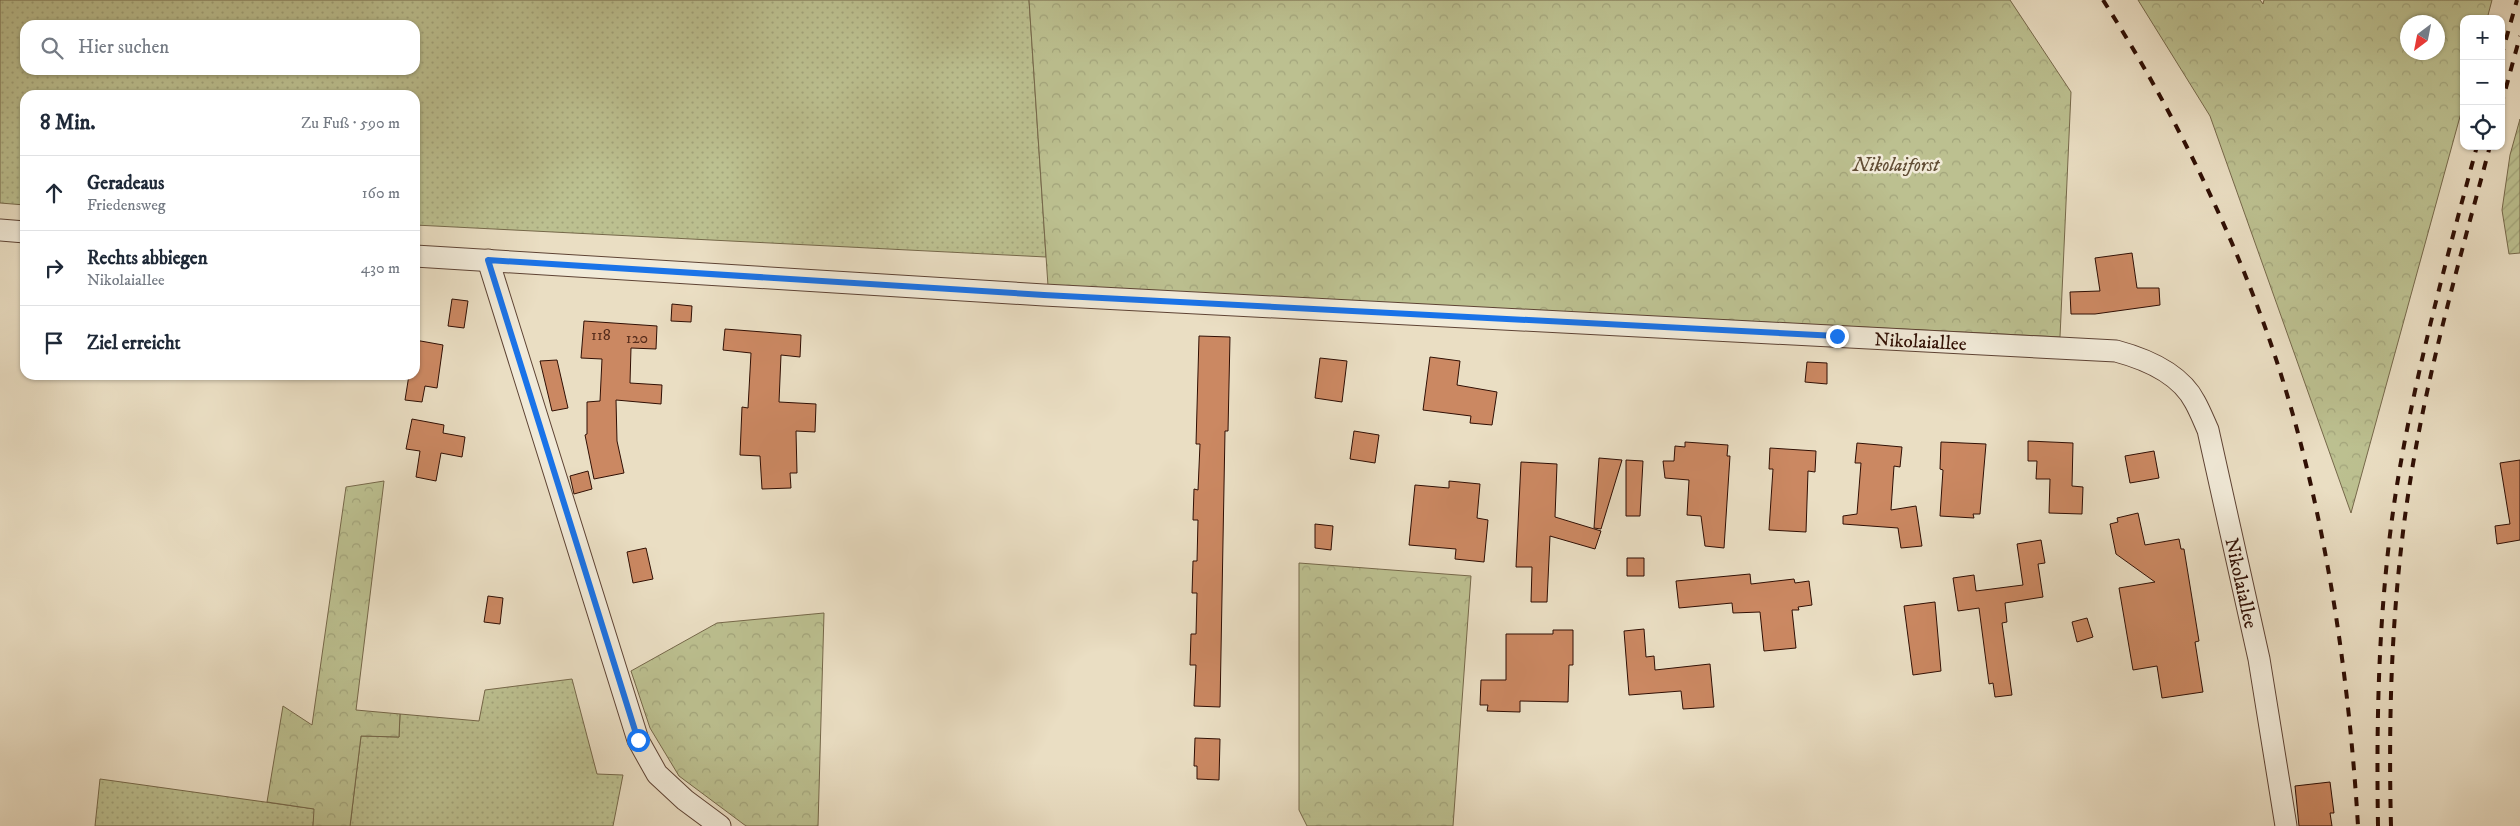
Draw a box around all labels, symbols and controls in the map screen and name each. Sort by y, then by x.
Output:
north arrow [2400,15,2445,60]
map controls [2460,15,2505,150]
button: + [2460,15,2505,60]
search box [20,20,420,75]
icon: search [38,34,66,62]
text: Hier suchen [78,36,169,59]
button: − [2460,60,2505,105]
button: locate [2460,105,2505,150]
text: 8 Min. [40,110,96,136]
text: Zu Fuß · 590 m [301,113,400,133]
park label: Nikolaiforst [1852,154,1940,177]
text: Geradeaus [87,172,164,195]
icon: ahead [40,179,68,207]
text: 160 m [362,183,400,203]
text: Friedensweg [87,195,166,215]
text: Rechts abbiegen [87,247,208,270]
icon: right [40,254,68,282]
text: 430 m [361,258,400,278]
text: Nikolaiallee [87,270,165,290]
house number: 118 [591,325,611,345]
route end [1826,325,1849,348]
house number: 120 [626,328,648,348]
street label: Nikolaiallee [1874,328,1967,356]
icon: arrive [40,329,68,357]
text: Ziel erreicht [87,332,181,355]
street label: Nikolaiallee [2219,536,2262,631]
route start [627,729,650,752]

